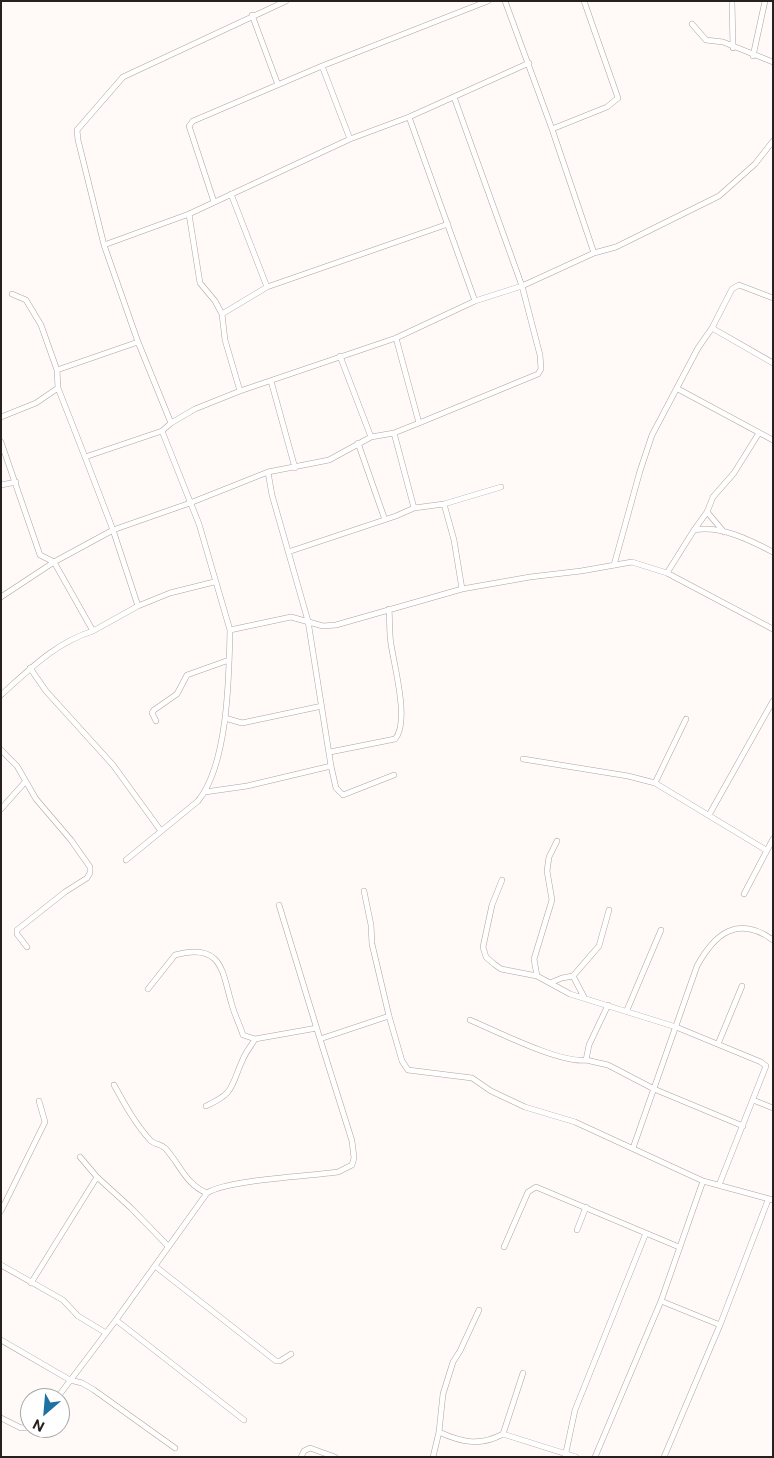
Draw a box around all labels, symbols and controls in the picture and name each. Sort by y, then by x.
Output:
north arrow [20,1388,70,1438]
text: N [30,1416,47,1435]

